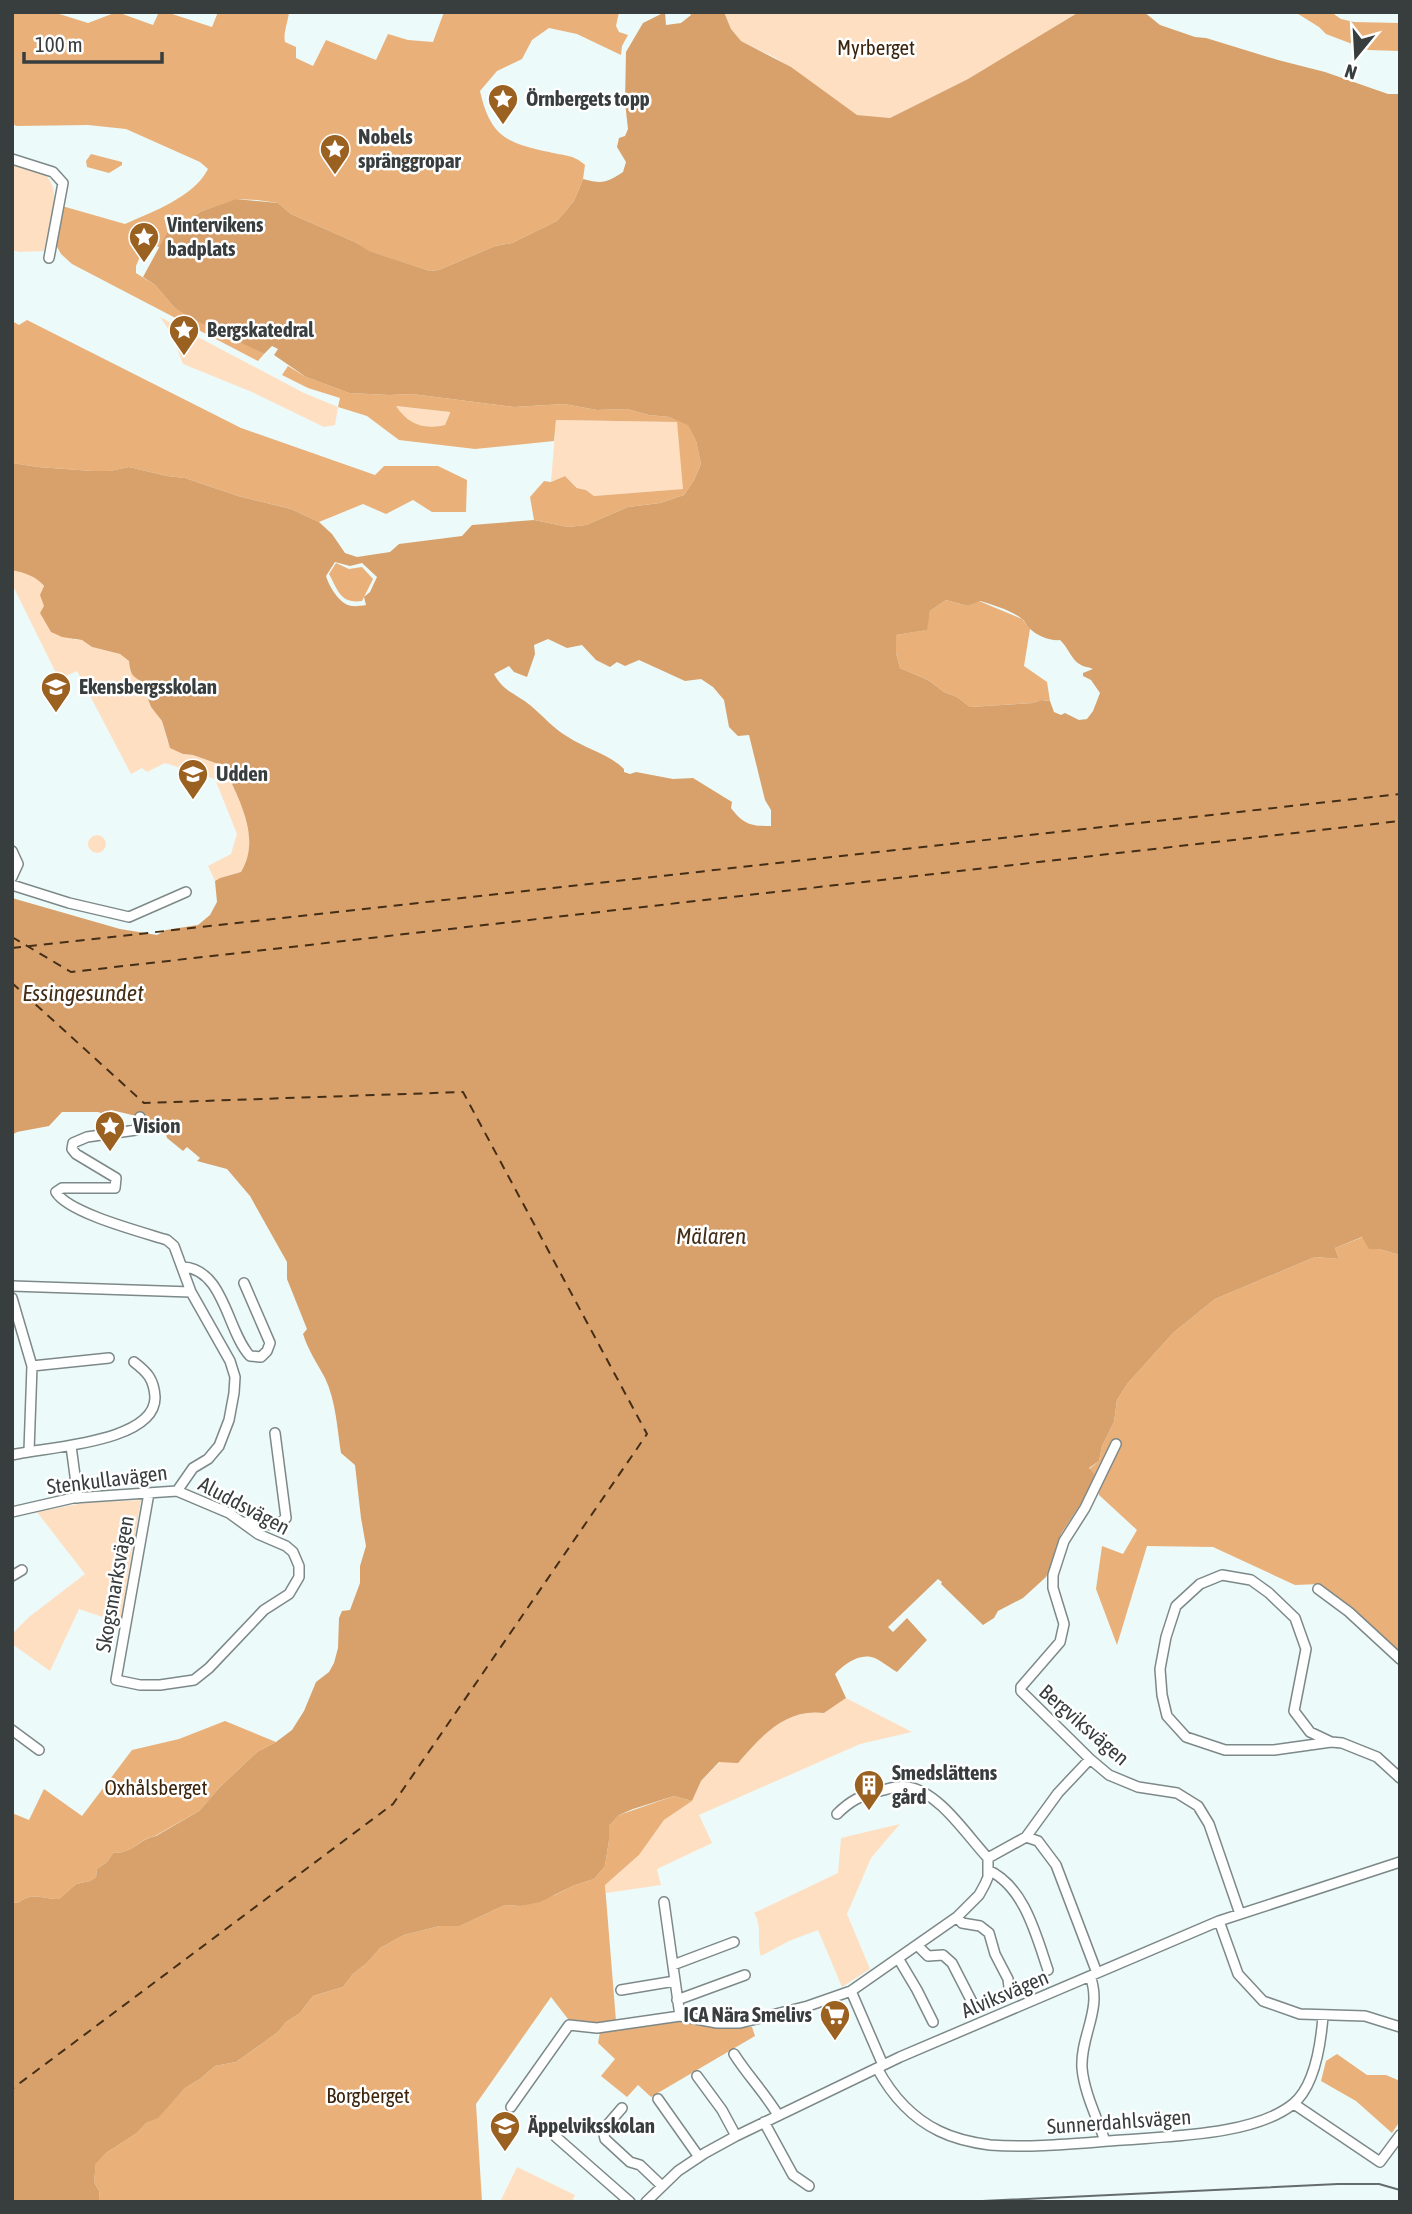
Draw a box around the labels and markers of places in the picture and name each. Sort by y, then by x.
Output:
place icon: Örnbergets topp [486,82,520,126]
place label: Örnbergets topp [526,86,650,110]
place label: Nobels spränggropar [358,124,462,172]
place icon: Nobels spränggropar [318,132,352,176]
place label: Vintervikens badplats [166,212,264,260]
place icon: Vintervikens badplats [127,220,161,264]
place icon: Bergskatedral [167,313,201,357]
place label: Bergskatedral [207,317,314,341]
school or university icon: Ekensbergsskolan [39,670,73,714]
place label: Ekensbergsskolan [79,674,217,698]
school or university icon: Udden [176,757,210,801]
place label: Udden [216,761,268,785]
place icon: Vision [93,1109,127,1153]
place label: Vision [132,1113,180,1137]
place label: Smedslättens gård [892,1760,998,1808]
building icon: Smedslättens gård [852,1768,886,1812]
supermarket icon: ICA Nära Smelivs [818,1998,852,2042]
place label: ICA Nära Smelivs [684,2002,813,2026]
school or university icon: Äppelviksskolan [488,2109,522,2153]
place label: Äppelviksskolan [527,2113,655,2137]

